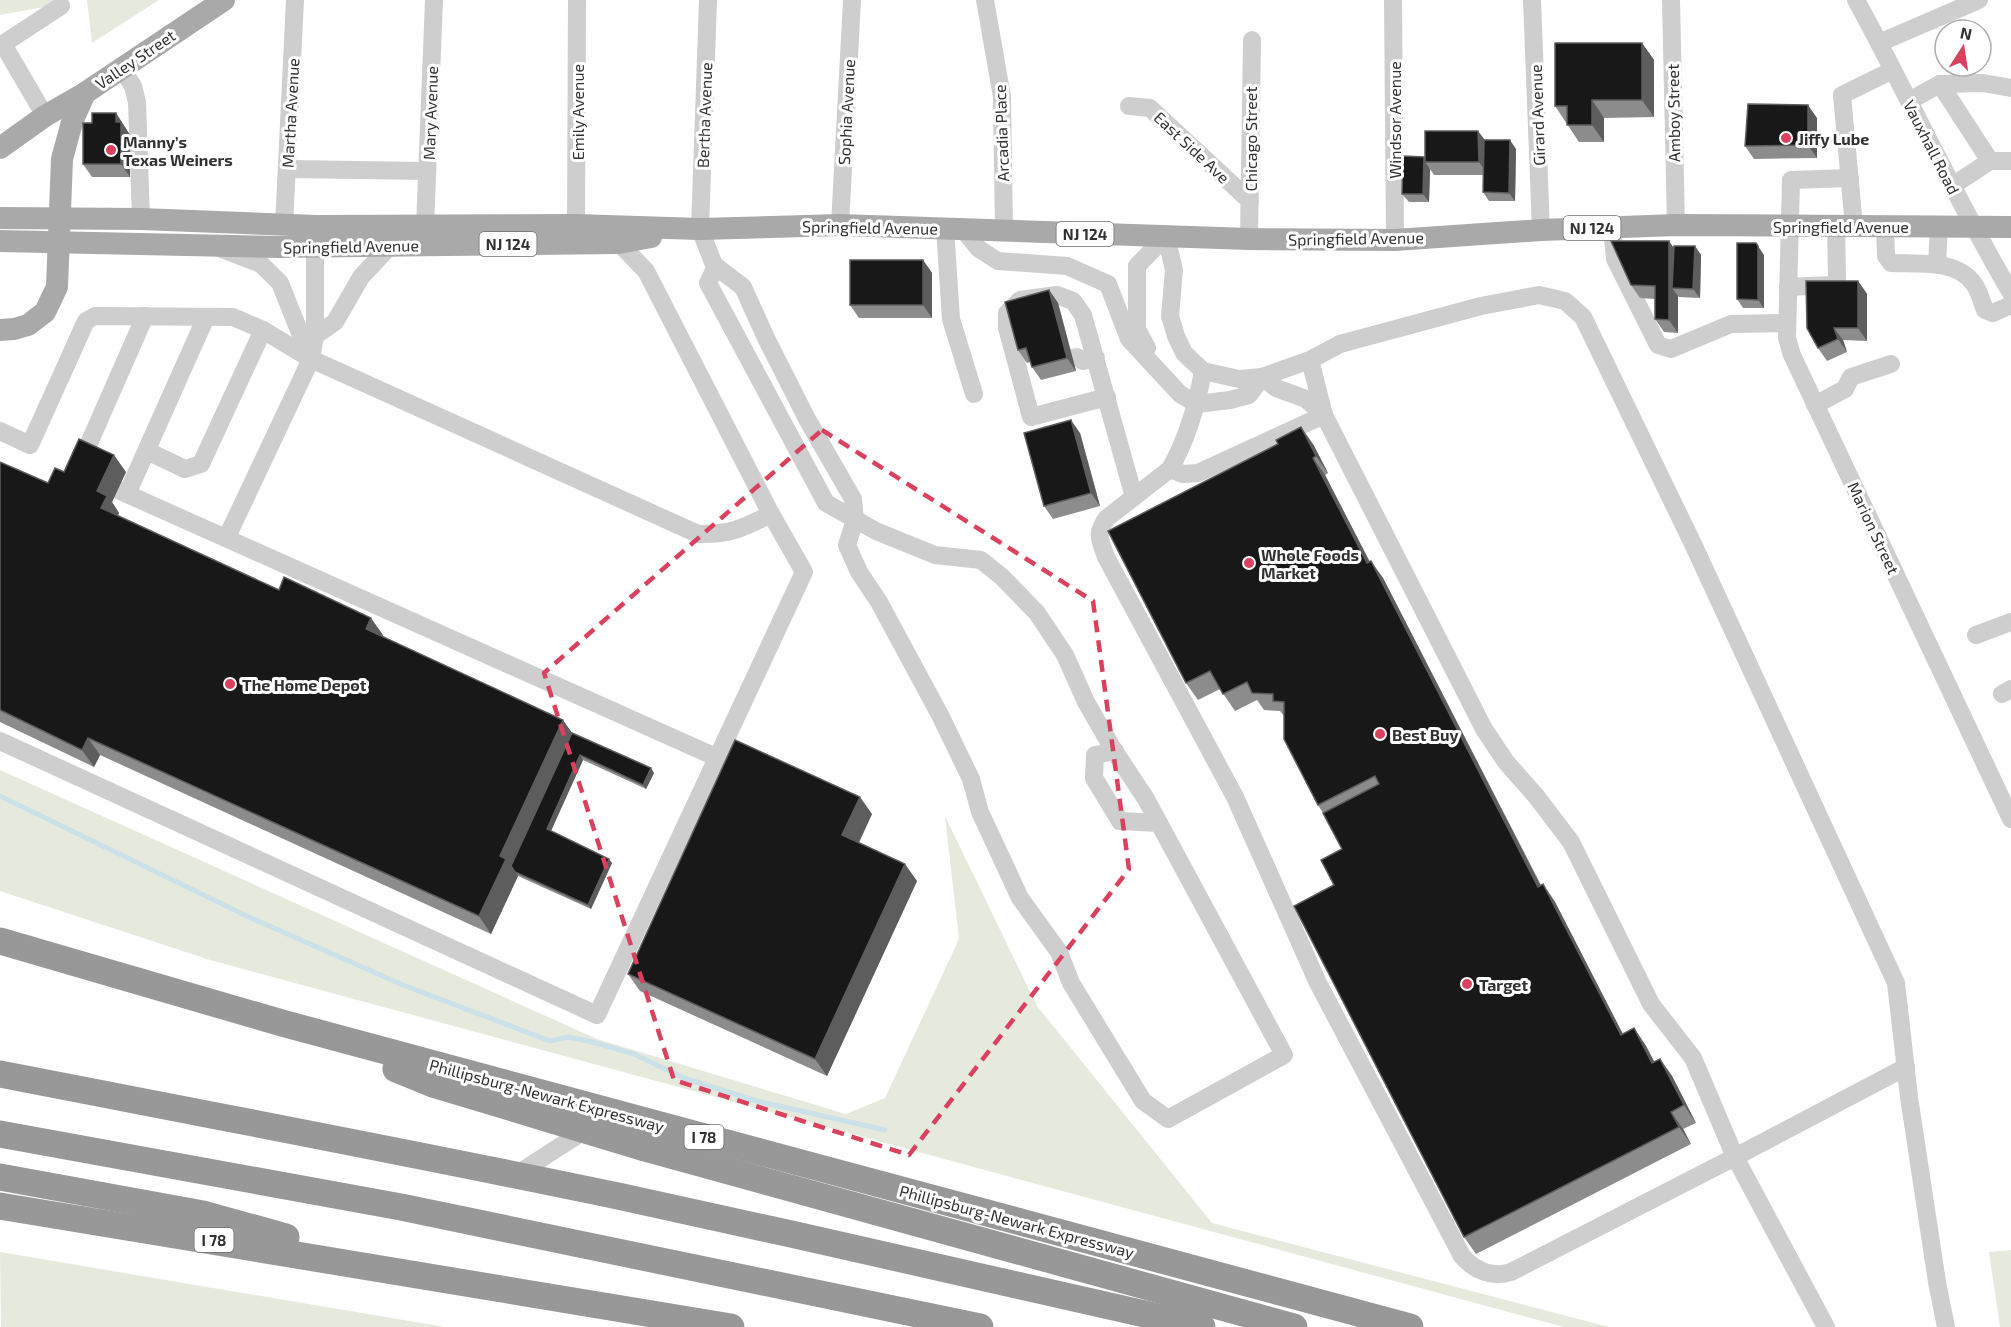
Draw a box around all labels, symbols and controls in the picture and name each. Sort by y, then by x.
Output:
north arrow [1933,18,1993,78]
text: N [1959,22,1974,43]
street label: Valley Street [91,25,179,93]
street label: Martha Avenue [278,57,302,169]
street label: Sophia Avenue [834,58,858,166]
street label: Windsor Avenue [1385,61,1404,179]
street label: Bertha Avenue [693,62,715,168]
street label: Emily Avenue [568,64,587,160]
street label: Girard Avenue [1526,64,1548,166]
street label: Amboy Street [1663,64,1683,162]
street label: Mary Avenue [419,66,441,160]
street label: Arcadia Place [990,84,1012,182]
street label: Chicago Street [1241,87,1260,191]
street label: Vauxhall Road [1900,97,1964,197]
street label: East Side Ave [1150,107,1234,187]
place label: Jiffy Lube [1798,129,1869,149]
marker: Jiffy Lube [1779,131,1793,145]
place label: Manny’s Texas Weiners [123,132,233,169]
marker: Manny’s Texas Weiners [104,143,118,157]
street label: Springfield Avenue [802,216,938,238]
road number: NJ 124 [1564,216,1620,240]
street label: Springfield Avenue [1773,217,1909,236]
road number: NJ 124 [1056,222,1114,246]
street label: Springfield Avenue [1288,227,1424,249]
road number: NJ 124 [480,232,536,256]
street label: Springfield Avenue [283,235,419,257]
street label: Marion Street [1844,479,1904,577]
place label: Whole Foods Market [1261,545,1359,582]
marker: Whole Foods Market [1242,556,1256,570]
place label: The Home Depot [242,675,367,694]
marker: The Home Depot [223,677,237,691]
place label: Best Buy [1392,725,1459,745]
marker: Best Buy [1373,727,1387,741]
place label: Target [1479,975,1528,994]
marker: Target [1460,977,1474,991]
street label: Phillipsburg-Newark Expressway [428,1054,667,1136]
road number: I 78 [684,1125,724,1149]
street label: Phillipsburg-Newark Expressway [898,1180,1137,1262]
road number: I 78 [194,1228,234,1252]

